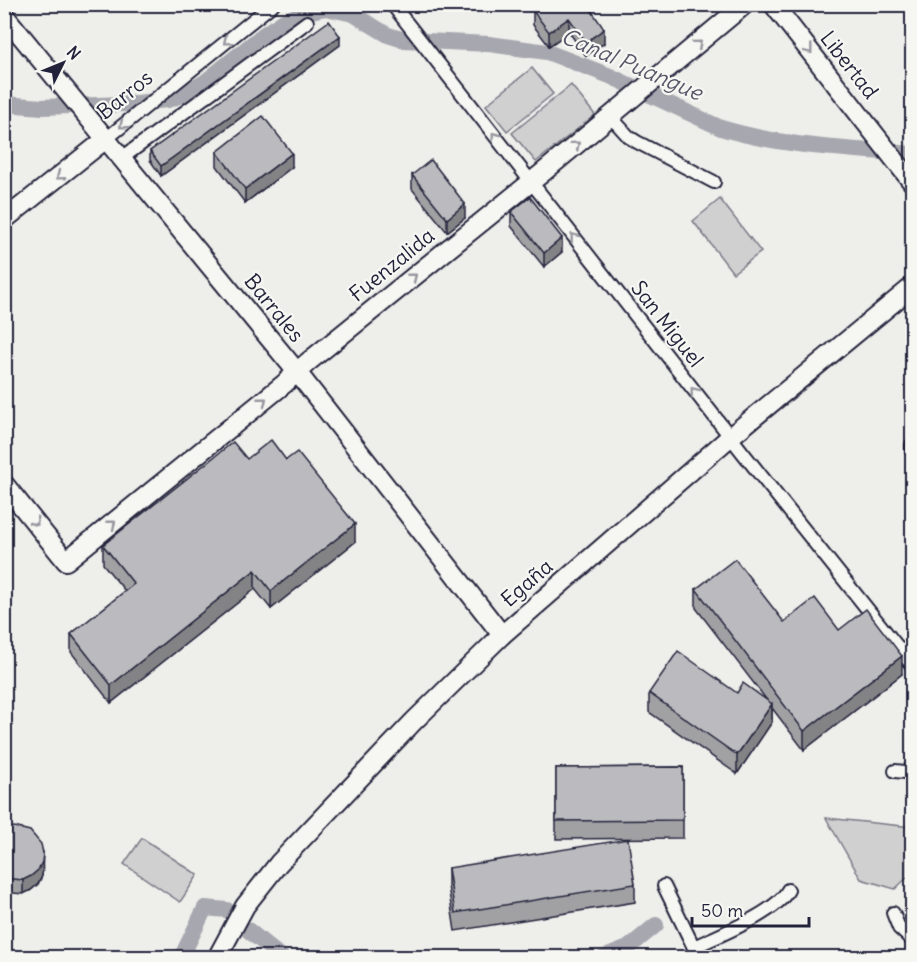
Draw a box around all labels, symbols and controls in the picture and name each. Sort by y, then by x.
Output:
water label: Canal Puangue [557,22,709,107]
street label: Libertad [814,25,884,104]
north arrow [33,33,93,93]
one-way arrow [223,34,234,45]
one-way arrow [691,40,702,51]
text: N [63,42,85,64]
one-way arrow [801,44,812,55]
street label: Barros [91,64,158,125]
one-way arrow [119,117,130,128]
one-way arrow [491,132,502,143]
one-way arrow [569,141,580,152]
one-way arrow [56,168,67,179]
street label: Fuenzalida [343,222,440,307]
one-way arrow [571,233,582,244]
street label: Barrales [239,268,310,347]
one-way arrow [407,273,418,284]
street label: San Miguel [625,275,710,372]
one-way arrow [691,386,702,397]
one-way arrow [257,397,268,408]
one-way arrow [28,516,39,527]
one-way arrow [105,520,116,531]
street label: Egaña [495,553,558,612]
scale bar [692,890,809,928]
text: 50 m [701,899,743,922]

